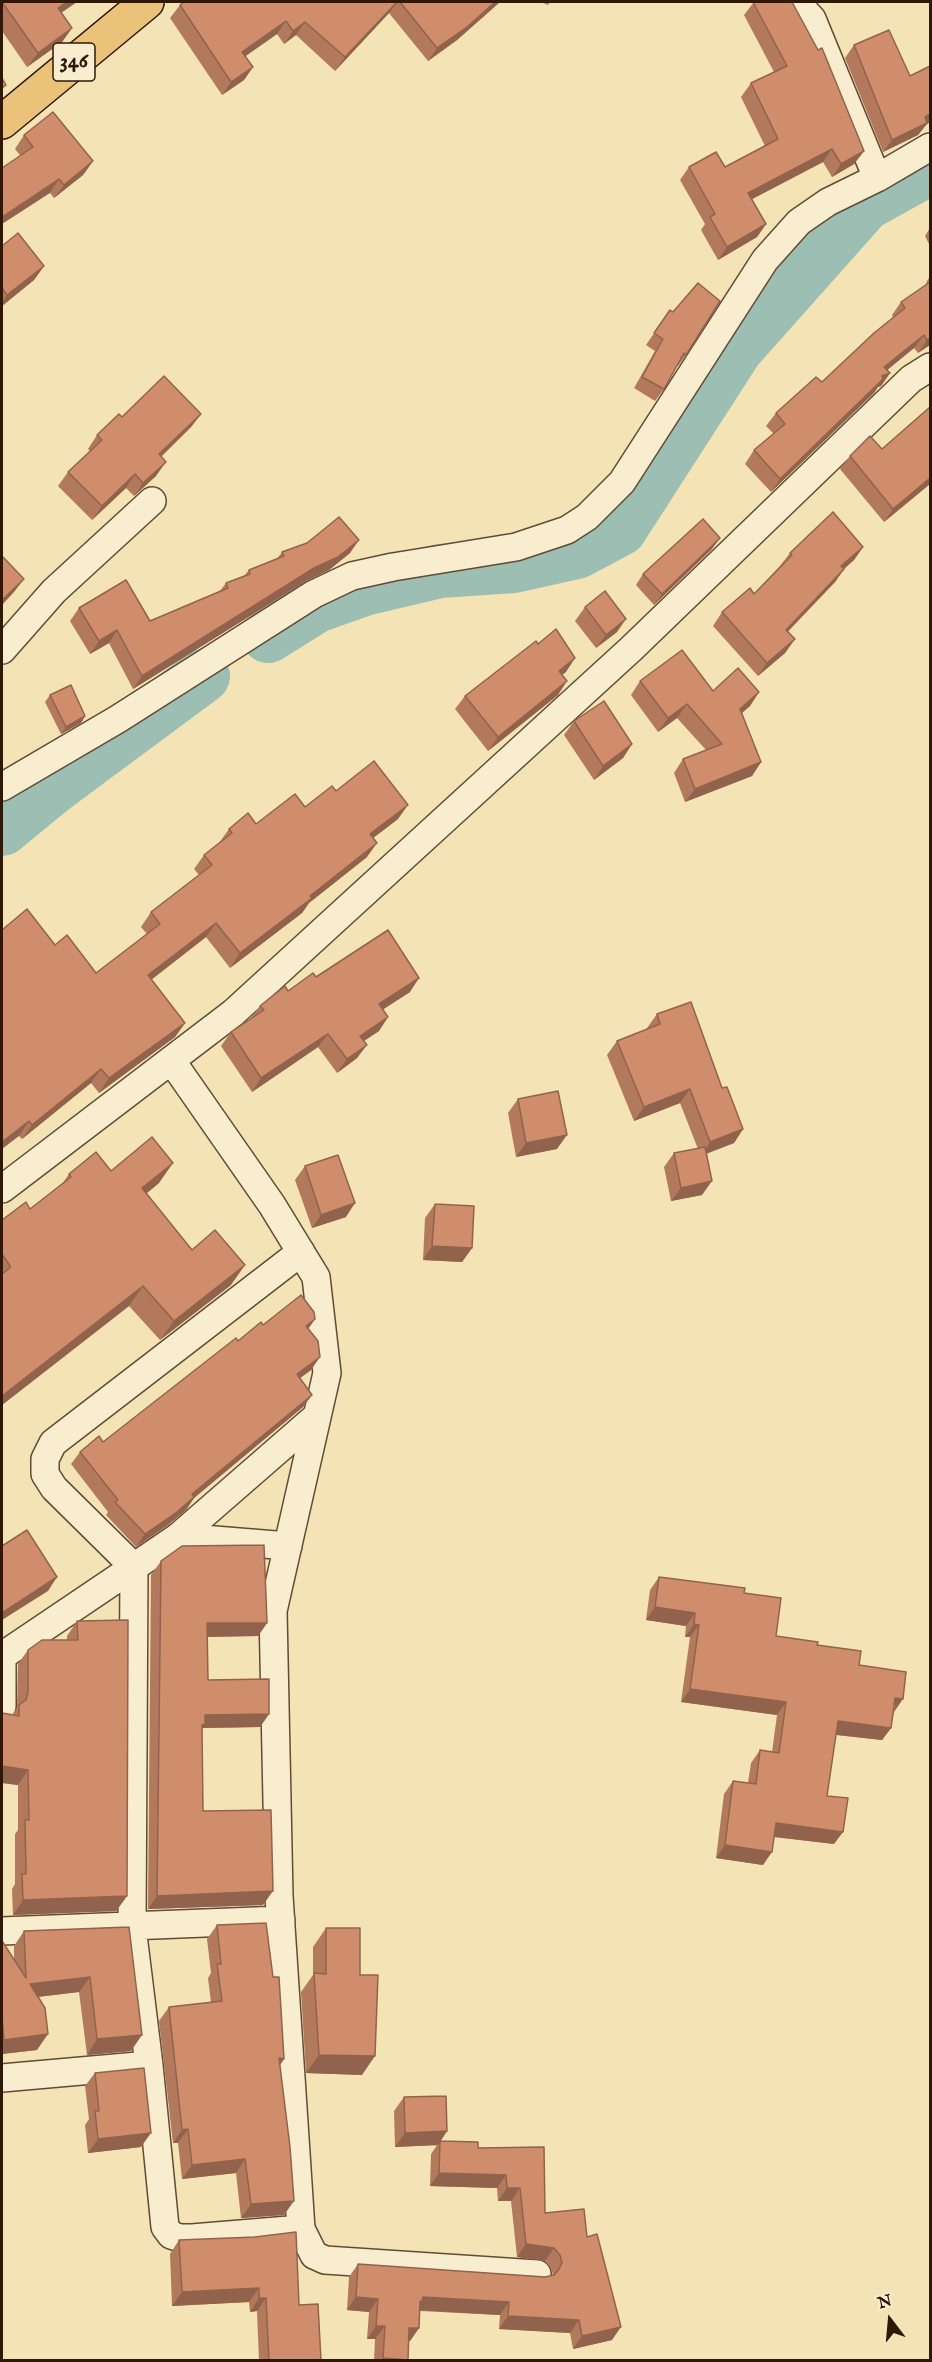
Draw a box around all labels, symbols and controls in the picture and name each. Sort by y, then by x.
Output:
road number: 346 [53,43,95,81]
north arrow [860,2290,920,2350]
text: N [876,2291,894,2314]

